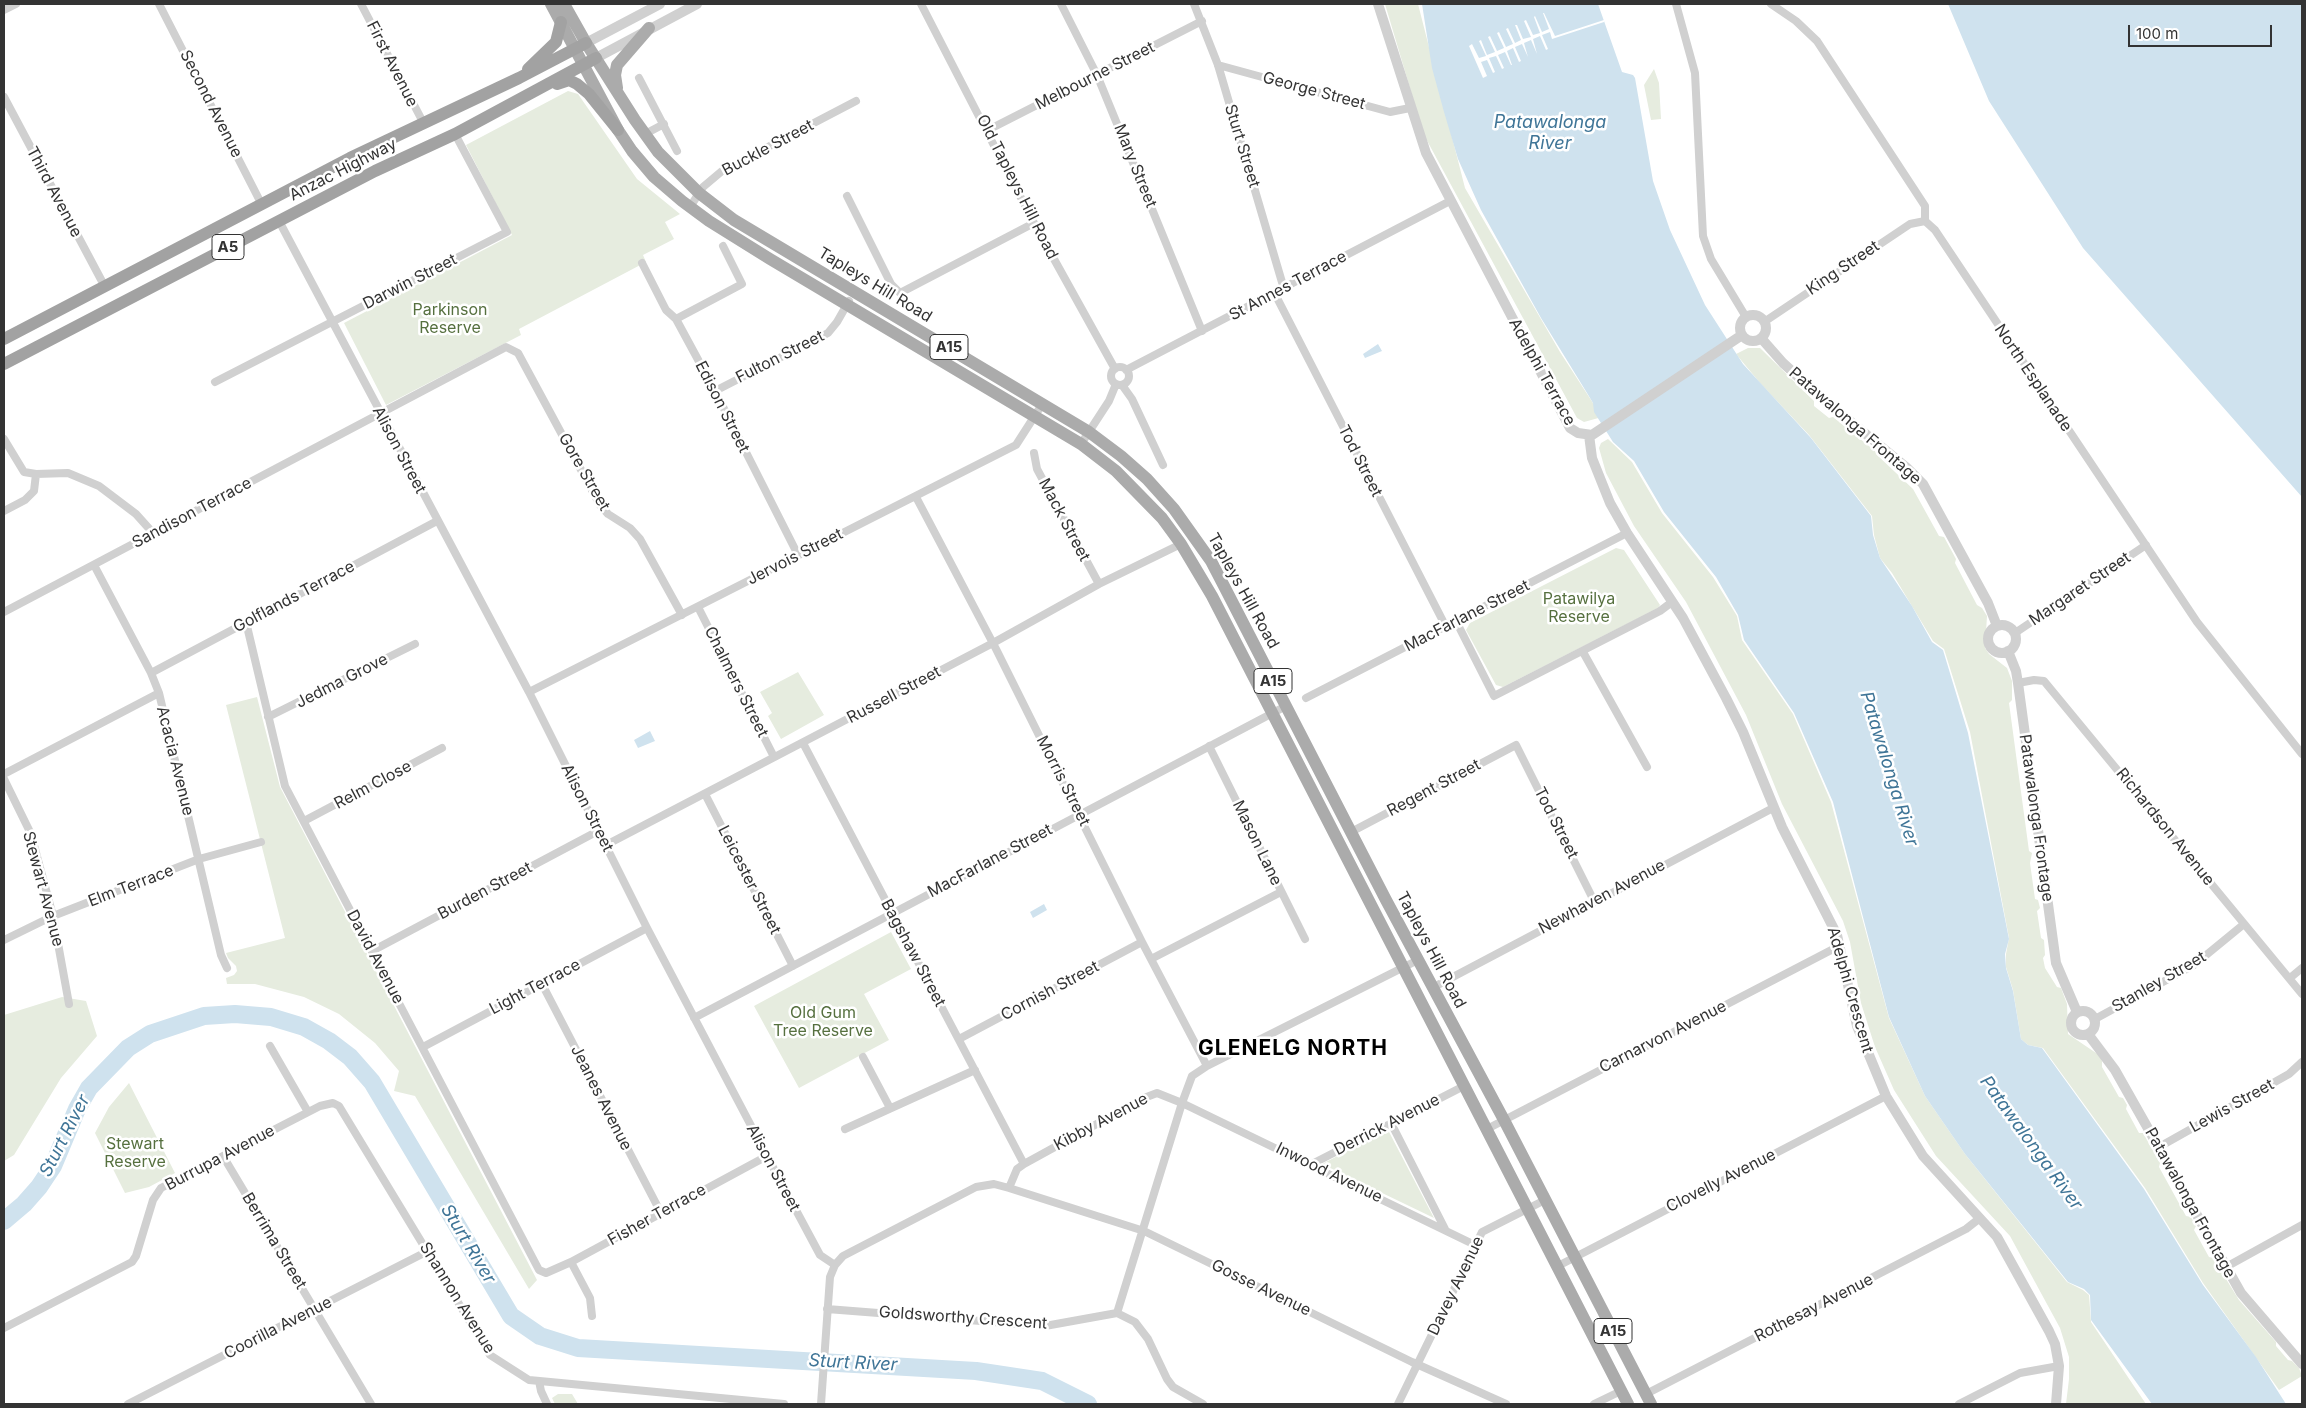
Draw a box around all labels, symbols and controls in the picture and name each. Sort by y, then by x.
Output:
scale bar [2131,15,2275,47]
street label: First Avenue [362,18,422,110]
text: 100 m [2136,24,2178,43]
street label: Melbourne Street [1032,38,1158,114]
street label: Second Avenue [176,47,246,161]
street label: George Street [1261,68,1367,114]
street label: Sturt Street [1220,102,1264,190]
street label: Old Tapleys Hill Road [972,111,1062,263]
water label: Patawalonga River [1494,112,1606,154]
street label: Buckle Street [719,116,817,180]
street label: Mary Street [1110,121,1160,211]
street label: Anzac Highway [286,135,400,205]
street label: Third Avenue [22,143,86,241]
road number: A5 [212,234,244,260]
street label: King Street [1803,237,1883,299]
street label: Tapleys Hill Road [815,243,935,327]
street label: St Annes Terrace [1226,247,1350,325]
street label: Darwin Street [360,250,460,314]
park label: Parkinson Reserve [412,300,488,338]
street label: Adelphi Terrace [1505,315,1579,429]
street label: North Esplanade [1990,321,2076,435]
street label: Fulton Street [733,327,827,387]
road number: A15 [930,334,968,360]
street label: Edison Street [691,358,753,456]
street label: Patawalonga Frontage [1785,363,1925,489]
street label: Alison Street [368,403,430,497]
street label: Tod Street [1334,422,1386,500]
street label: Gore Street [554,430,614,514]
street label: Sandison Terrace [129,473,255,553]
street label: Mack Street [1034,475,1094,565]
street label: Jervois Street [744,525,846,589]
street label: Tapleys Hill Road [1203,530,1283,652]
street label: Margaret Street [2026,548,2134,630]
street label: Golflands Terrace [230,557,358,637]
street label: MacFarlane Street [1401,576,1533,656]
park label: Patawilya Reserve [1543,589,1615,627]
street label: Chalmers Street [700,624,772,740]
street label: Jedma Grove [293,650,391,712]
street label: Russell Street [844,662,944,728]
road number: A15 [1254,668,1292,694]
water label: Patawalonga River [1855,689,1923,849]
street label: Acacia Avenue [152,704,198,818]
street label: Morris Street [1032,733,1094,829]
street label: Patawalonga Frontage [2015,733,2057,903]
street label: Regent Street [1384,755,1484,821]
street label: Relm Close [331,757,415,813]
street label: Alison Street [557,761,617,855]
street label: Richardson Avenue [2112,764,2218,890]
street label: Tod Street [1530,784,1582,862]
street label: Mason Lane [1228,797,1286,889]
street label: MacFarlane Street [924,820,1056,902]
street label: Leicester Street [713,823,785,937]
street label: Stewart Avenue [18,829,68,949]
street label: Newhaven Avenue [1535,856,1669,938]
street label: Burden Street [435,858,535,924]
street label: Elm Terrace [85,861,177,911]
street label: Tapleys Hill Road [1392,888,1470,1012]
street label: Bagshaw Street [877,896,949,1010]
street label: David Avenue [342,907,408,1007]
street label: Adelphi Crescent [1823,925,1877,1055]
street label: Stanley Street [2108,947,2210,1017]
street label: Light Terrace [486,955,584,1019]
street label: Cornish Street [998,957,1102,1025]
street label: Carnarvon Avenue [1596,997,1730,1077]
park label: Old Gum Tree Reserve [773,1003,873,1041]
district label: GLENELG NORTH [1196,1036,1390,1062]
street label: Jeanes Avenue [566,1042,636,1154]
water label: Patawalonga River [1975,1072,2087,1214]
street label: Lewis Street [2187,1075,2277,1137]
street label: Kibby Avenue [1051,1089,1151,1155]
street label: Derrick Avenue [1331,1090,1443,1160]
water label: Sturt River [35,1091,95,1181]
street label: Burrupa Avenue [162,1121,278,1195]
street label: Alison Street [742,1121,804,1215]
street label: Patawalonga Frontage [2141,1124,2239,1282]
park label: Stewart Reserve [104,1134,166,1172]
street label: Inwood Avenue [1273,1139,1385,1207]
street label: Clovelly Avenue [1663,1145,1779,1217]
street label: Fisher Terrace [605,1180,709,1250]
street label: Berrima Street [238,1189,310,1293]
water label: Sturt River [436,1200,500,1288]
street label: Davey Avenue [1424,1233,1488,1339]
street label: Shannon Avenue [415,1239,499,1357]
street label: Gosse Avenue [1208,1256,1314,1320]
street label: Rothesay Avenue [1751,1270,1877,1346]
street label: Coorilla Avenue [221,1293,335,1363]
street label: Goldsworthy Crescent [878,1303,1048,1333]
road number: A15 [1594,1318,1632,1344]
water label: Sturt River [808,1350,898,1376]

